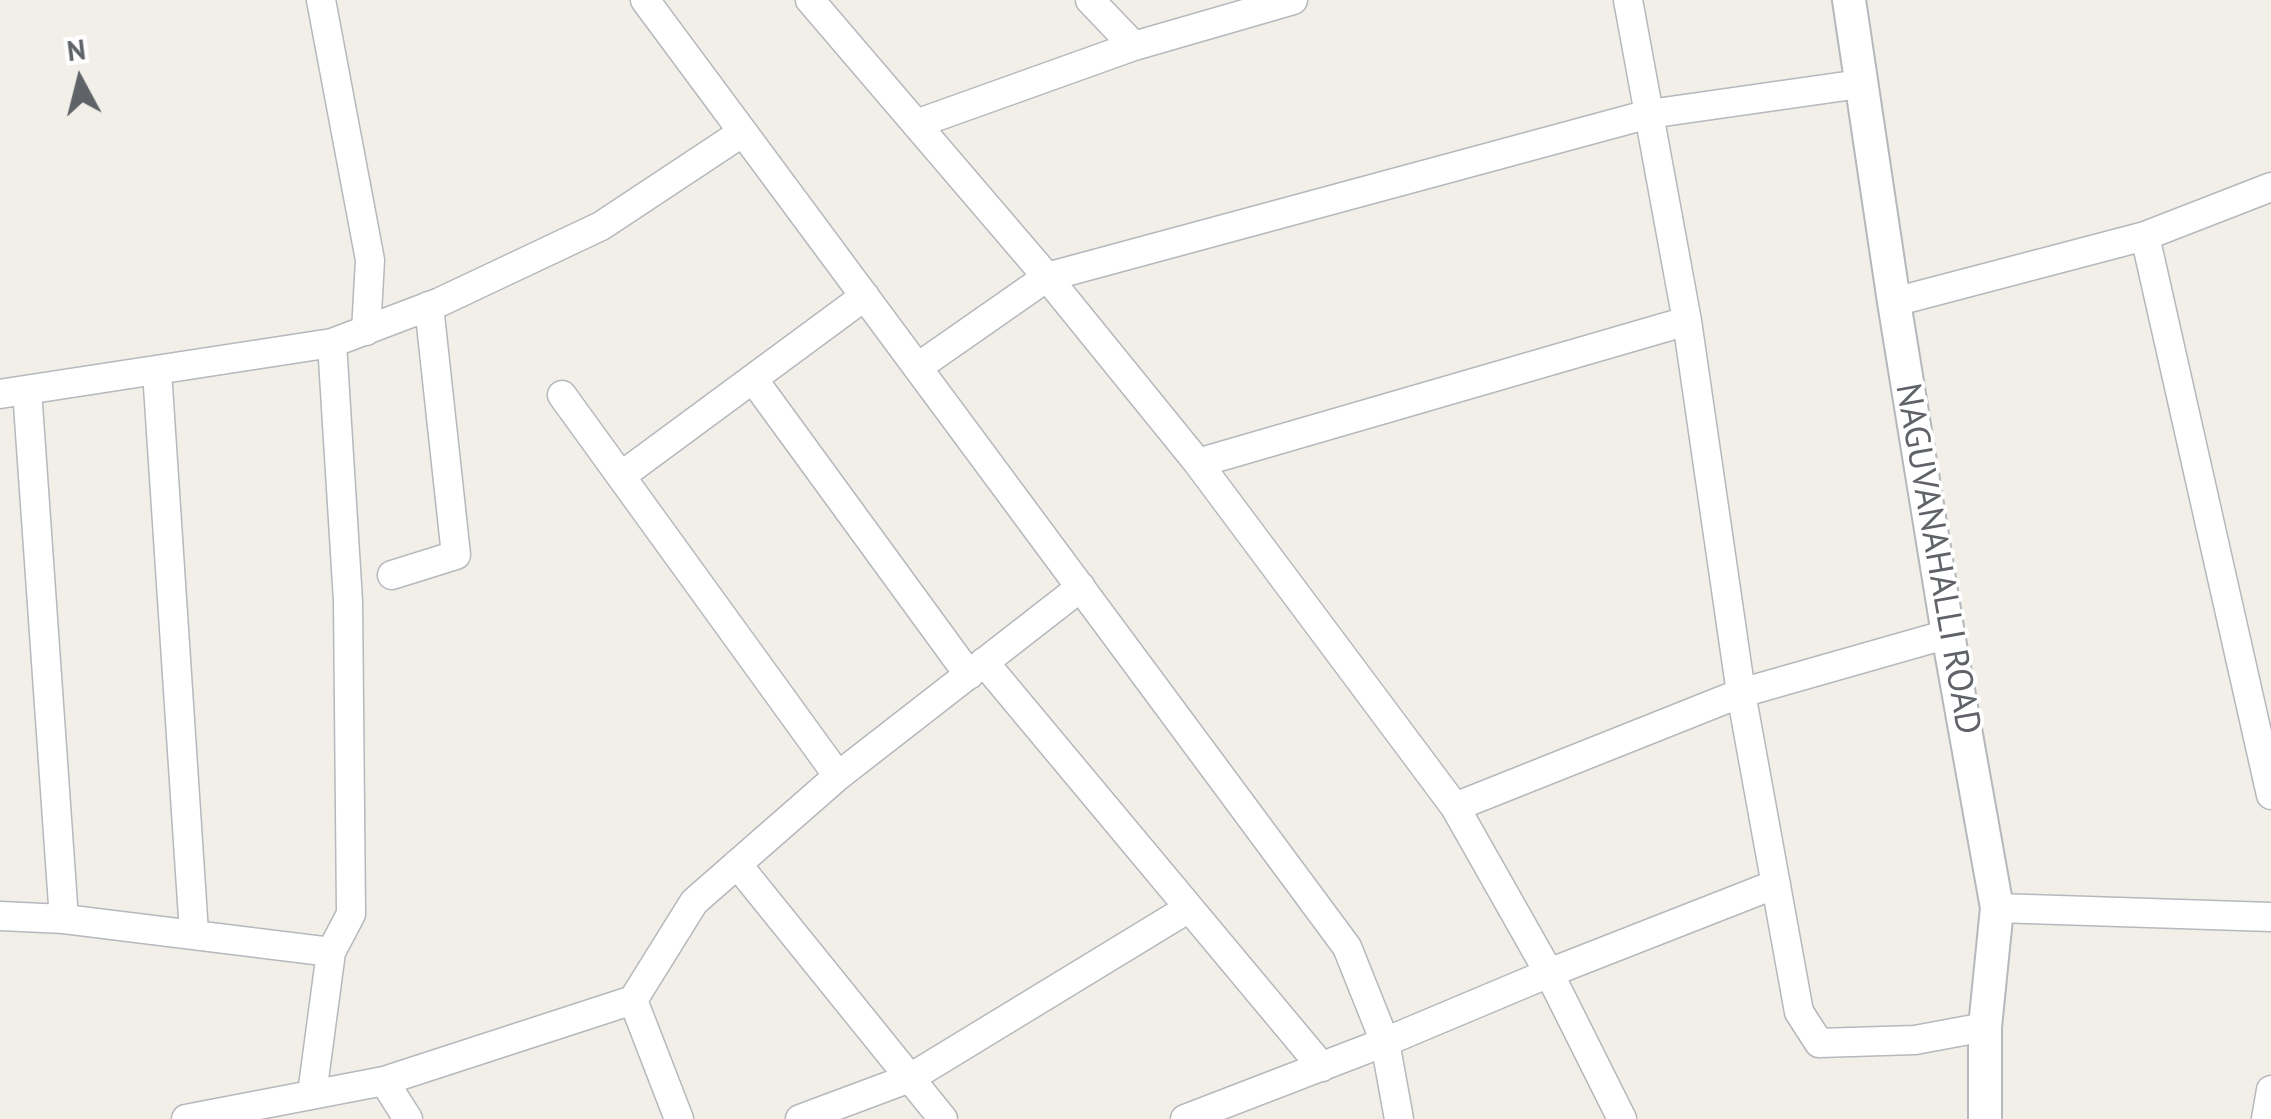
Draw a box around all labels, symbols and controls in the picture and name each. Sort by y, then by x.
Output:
north arrow [30,30,130,130]
text: N [65,30,88,69]
street label: NAGUVANAHALLI ROAD [1885,380,1989,738]

